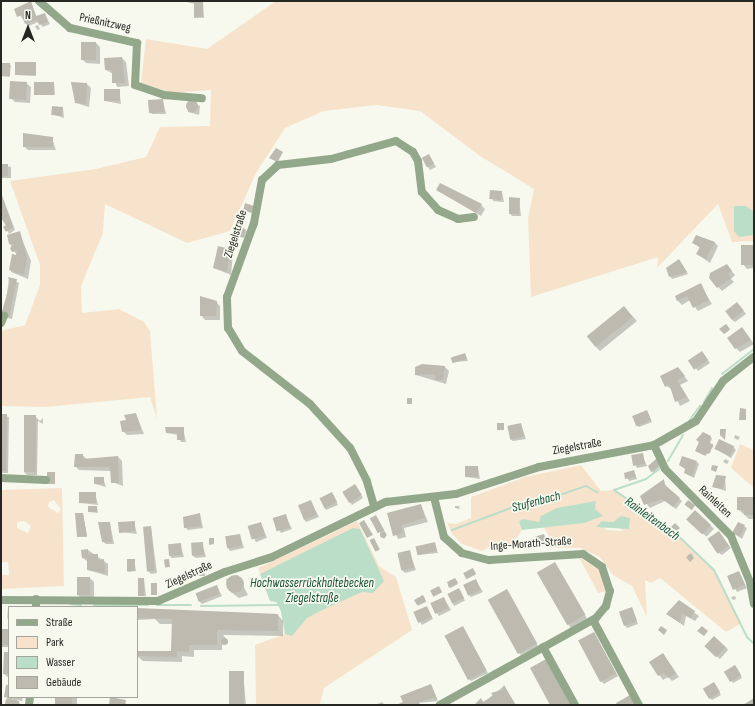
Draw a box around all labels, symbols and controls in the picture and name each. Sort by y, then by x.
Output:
north arrow [8,8,48,48]
text: N [25,9,31,22]
street label: Prießnitzweg [78,11,132,35]
street label: Ziegelstraße [221,208,251,260]
street label: Ziegelstraße [551,436,603,458]
street label: Rainleiten [695,483,735,521]
water label: Stufenbach [510,488,562,516]
water label: Rainleitenbach [622,494,682,544]
street label: Inge-Morath-Straße [490,534,572,554]
street label: Ziegelstraße [164,558,214,592]
water label: Hochwasserrückhaltebecken Ziegelstraße [250,576,374,607]
legend [8,606,138,698]
text: Straße [46,615,73,630]
text: Park [46,635,64,650]
text: Wasser [46,655,75,670]
text: Gebäude [46,675,81,690]

